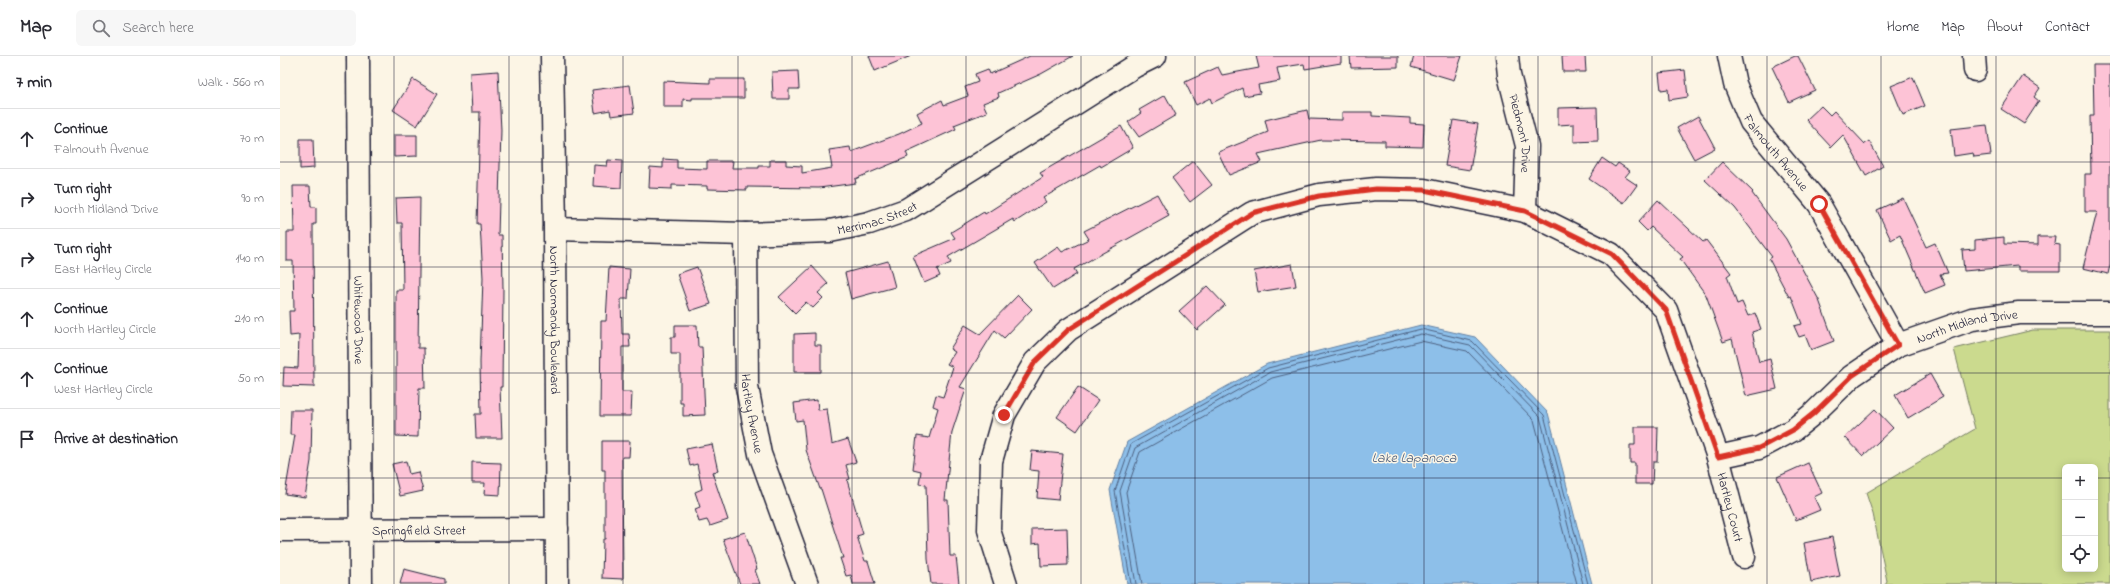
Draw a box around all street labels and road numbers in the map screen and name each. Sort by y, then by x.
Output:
street label: Piedmont Drive [1503,92,1535,173]
street label: Falmouth Avenue [1737,110,1812,196]
street label: Merrimac Street [836,197,922,240]
street label: North Normandy Boulevard [544,246,564,395]
street label: Whitewood Drive [348,276,368,364]
street label: North Midland Drive [1914,305,2019,349]
street label: Hartley Avenue [736,374,768,455]
street label: Hartley Court [1711,471,1748,545]
street label: Springfield Street [372,521,467,542]

